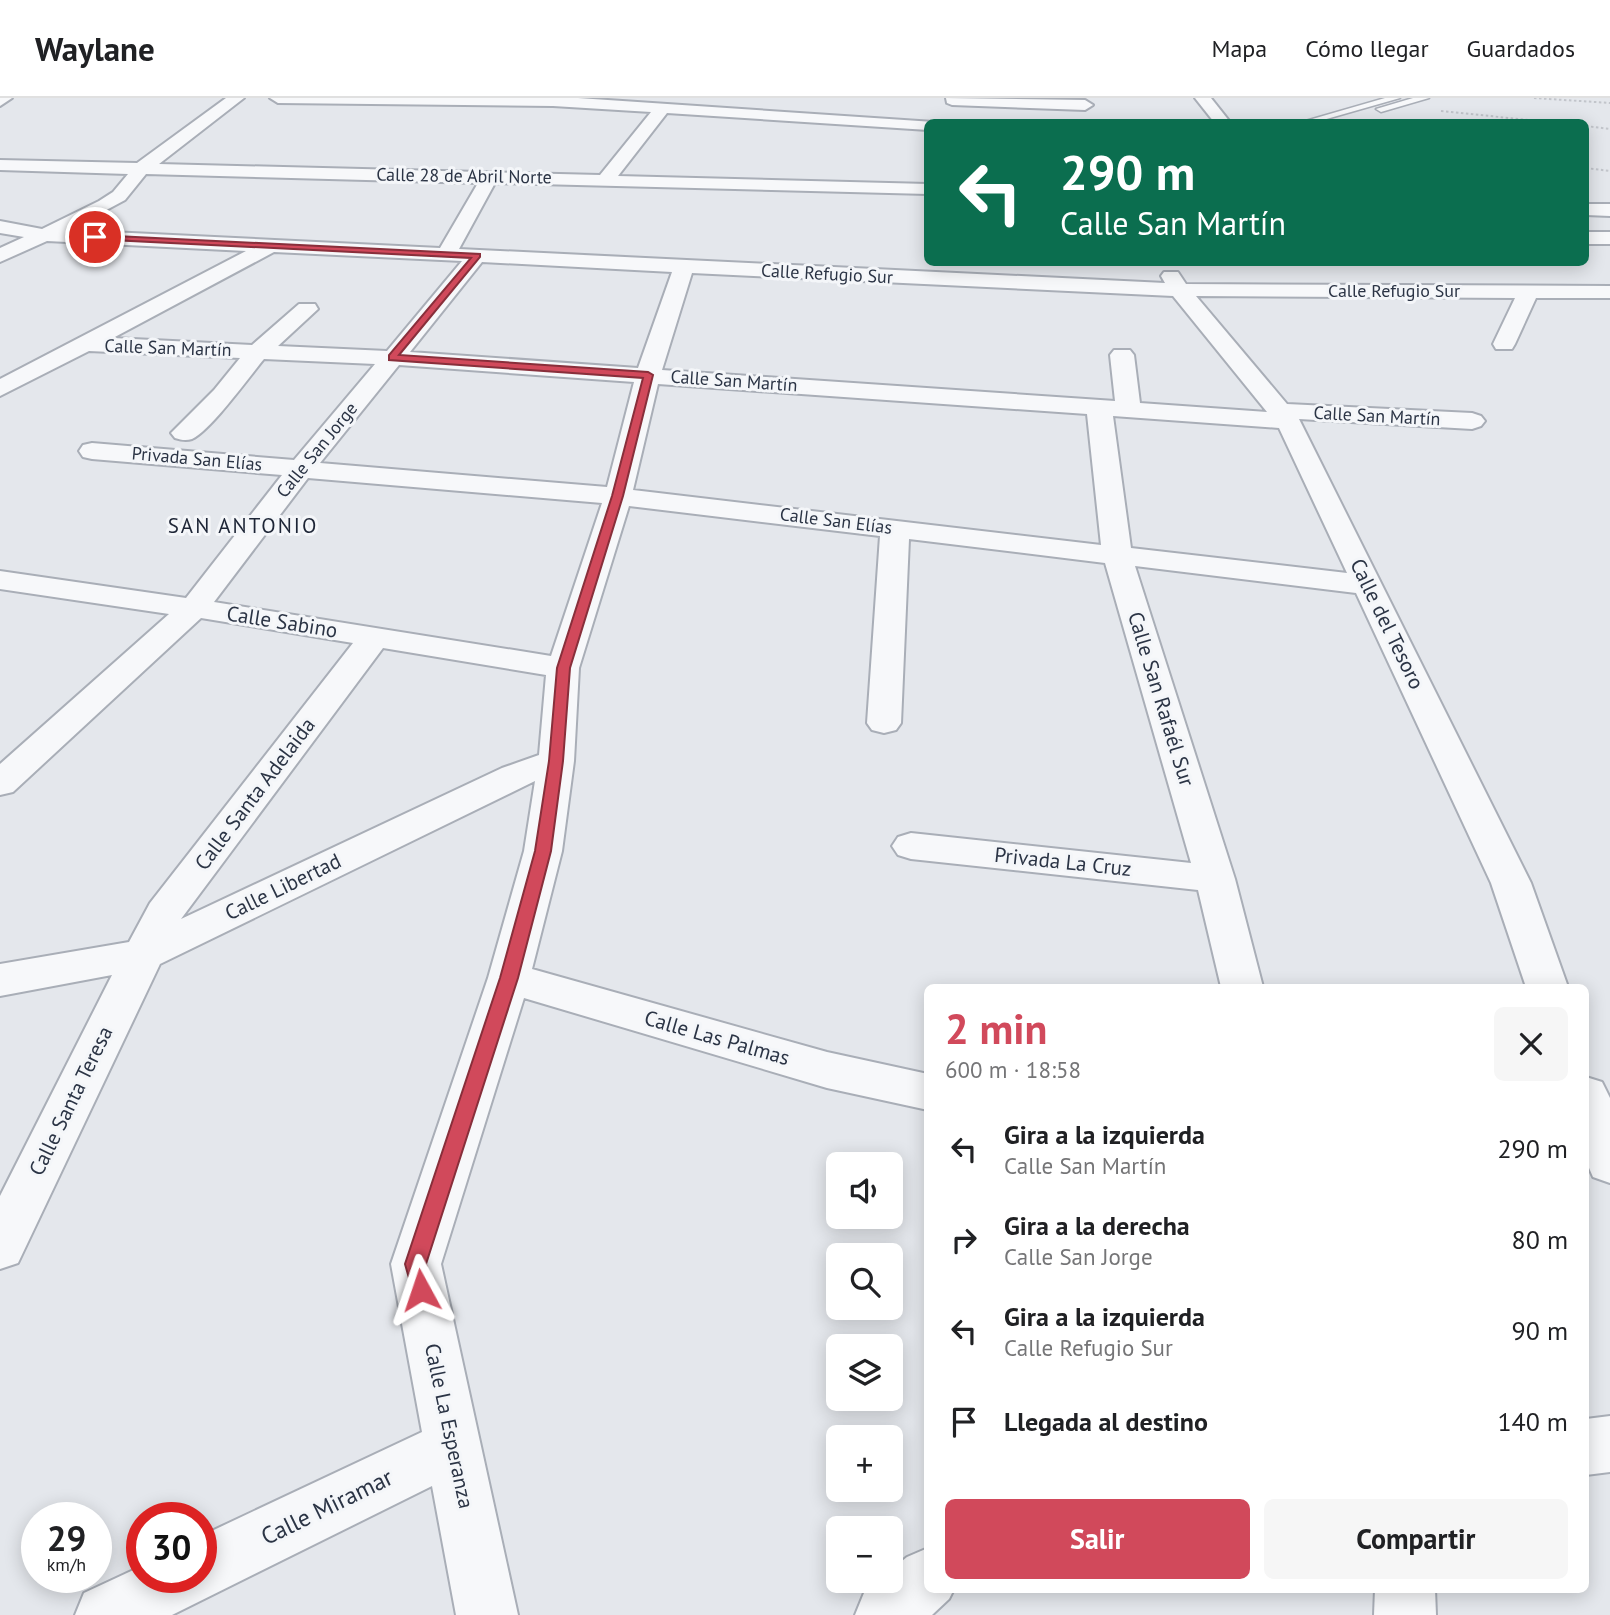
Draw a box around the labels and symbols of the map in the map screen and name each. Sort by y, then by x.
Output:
street label: Calle 28 de Abril Norte [376,162,552,189]
pin [65,207,125,267]
street label: Calle Refugio Sur [760,259,894,288]
street label: Calle Refugio Sur [1328,279,1460,302]
street label: Calle San Martín [104,334,232,361]
street label: Calle San Martín [670,365,798,396]
street label: Calle San Jorge [271,397,362,502]
street label: Calle San Martín [1313,401,1441,430]
street label: Privada San Elías [131,441,263,476]
street label: Calle San Elías [779,502,893,539]
district label: SAN ANTONIO [168,512,318,539]
street label: Calle del Tesoro [1344,554,1431,693]
street label: Calle Sabino [225,599,339,644]
street label: Calle San Rafaél Sur [1122,608,1201,789]
street label: Calle Santa Adelaida [188,712,321,875]
street label: Privada La Cruz [993,841,1133,882]
street label: Calle Libertad [220,847,345,926]
street label: Calle Las Palmas [641,1004,793,1071]
street label: Calle Santa Teresa [23,1022,118,1180]
position arrow [384,1253,458,1327]
street label: Calle La Esperanza [419,1341,480,1511]
street label: Calle Miramar [256,1461,398,1552]
speed limit sign: 30 [126,1502,217,1593]

